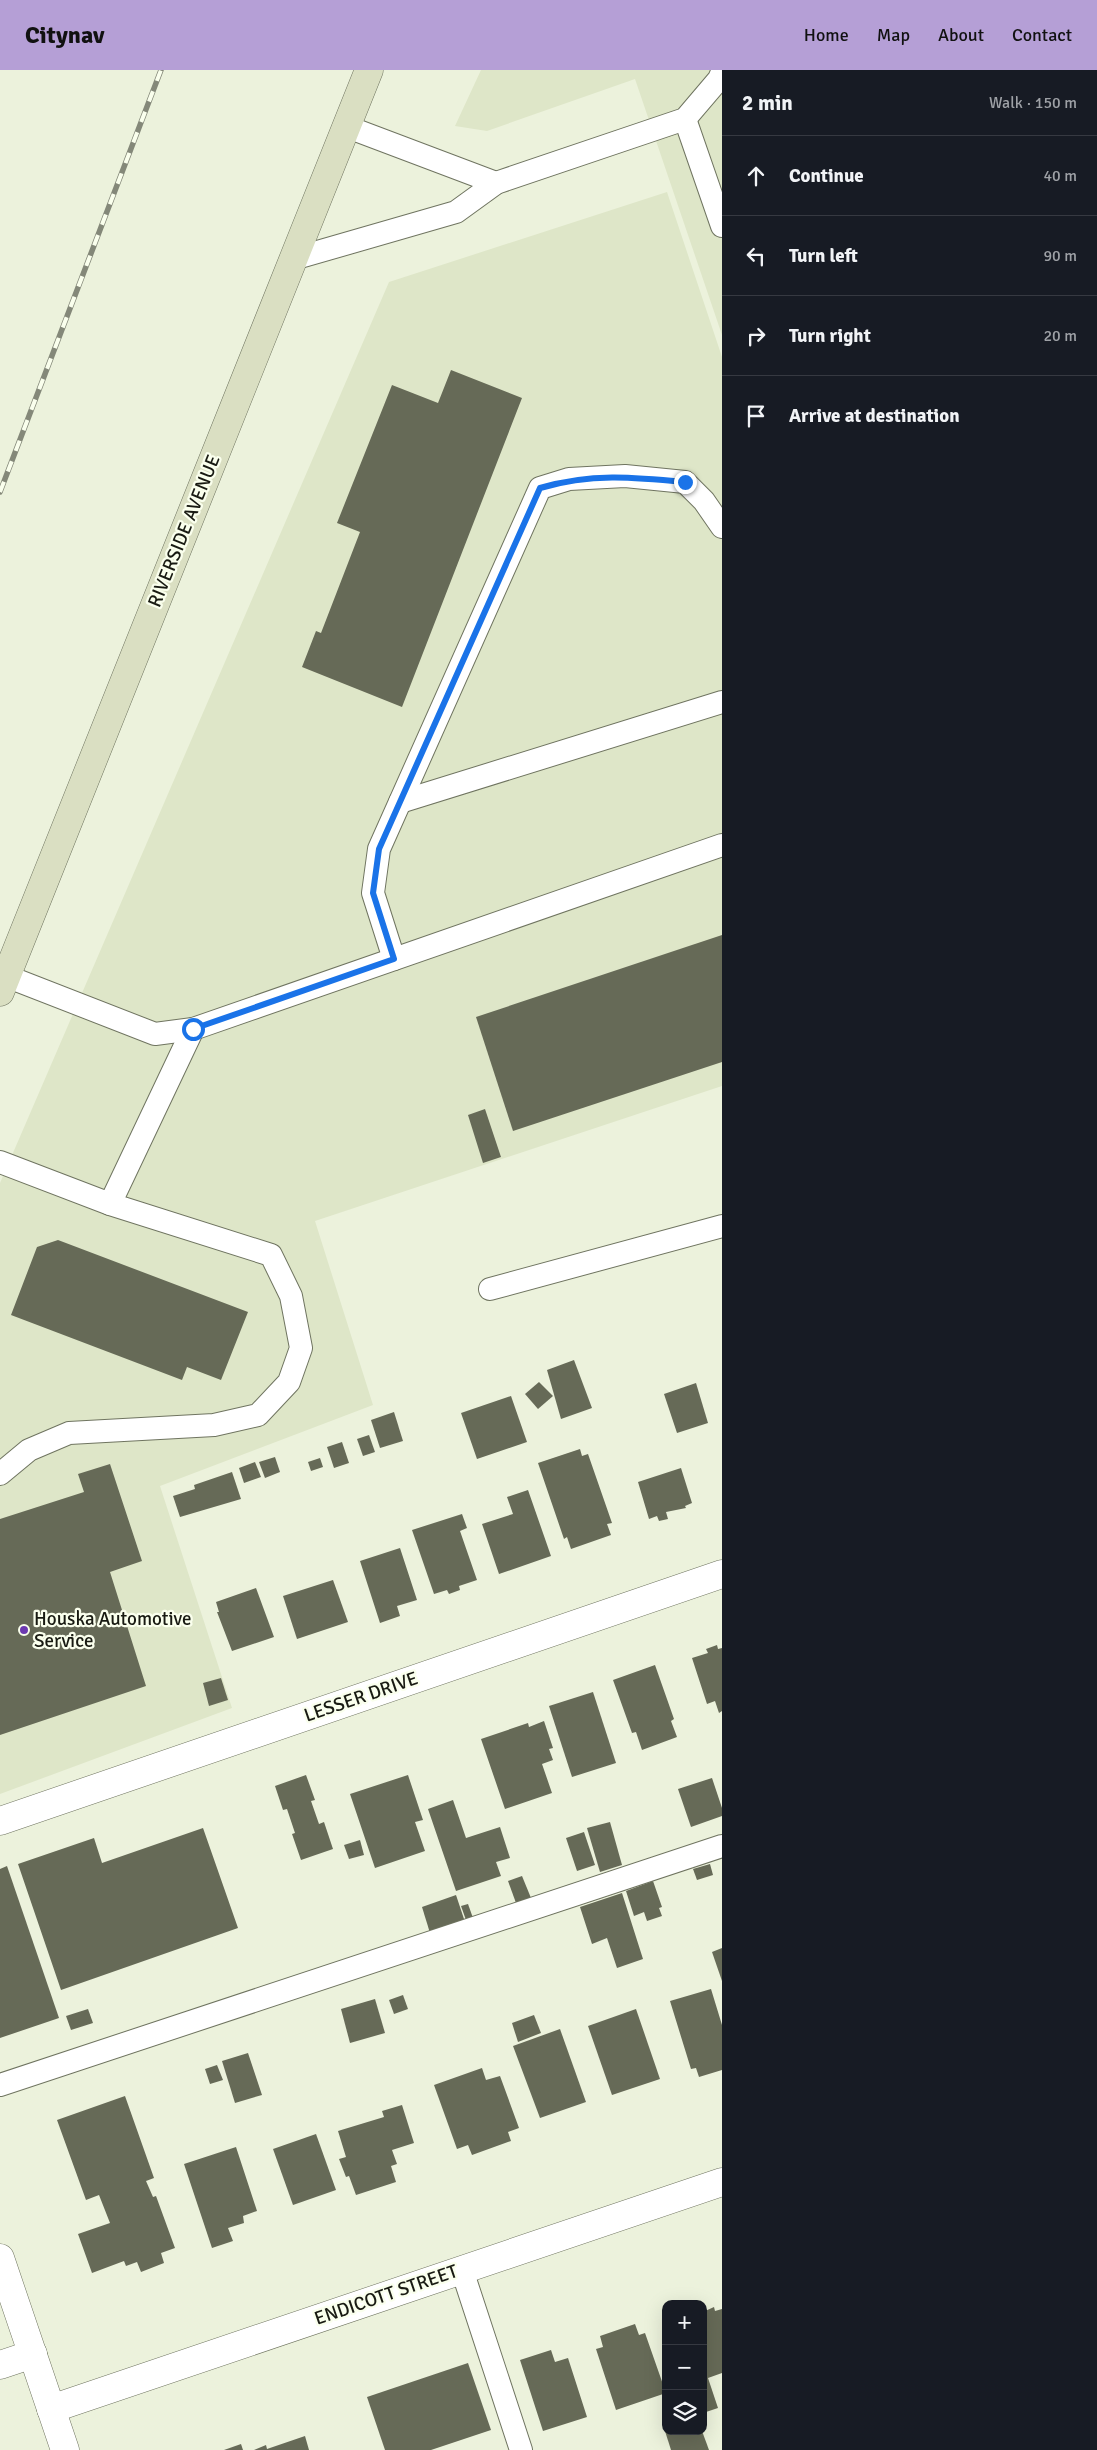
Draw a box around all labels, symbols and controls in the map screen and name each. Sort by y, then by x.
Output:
text: Citynav [25,20,104,50]
text: Home [804,24,849,46]
text: Map [877,24,910,46]
text: About [938,24,984,46]
text: Contact [1012,24,1072,46]
text: 2 min [742,90,793,116]
text: Walk · 150 m [989,93,1077,113]
icon: ahead [742,162,770,190]
text: Continue [789,164,864,188]
text: 40 m [1043,166,1077,186]
icon: left [742,242,770,270]
text: Turn left [789,244,858,268]
text: 90 m [1043,246,1077,266]
icon: right [742,322,770,350]
text: Turn right [789,324,871,348]
text: 20 m [1043,326,1077,346]
icon: arrive [742,402,770,430]
text: Arrive at destination [789,404,960,428]
street label: RIVERSIDE AVENUE [143,451,225,611]
route end [674,471,697,494]
route start [182,1018,205,1041]
place label: Houska Automotive Service [34,1607,191,1653]
marker: Houska Automotive Service [18,1624,30,1636]
street label: LESSER DRIVE [301,1666,421,1728]
street label: ENDICOTT STREET [311,2259,461,2331]
map controls [662,2300,707,2435]
button: + [662,2300,707,2345]
button: − [662,2345,707,2390]
button: layers [662,2390,707,2435]

